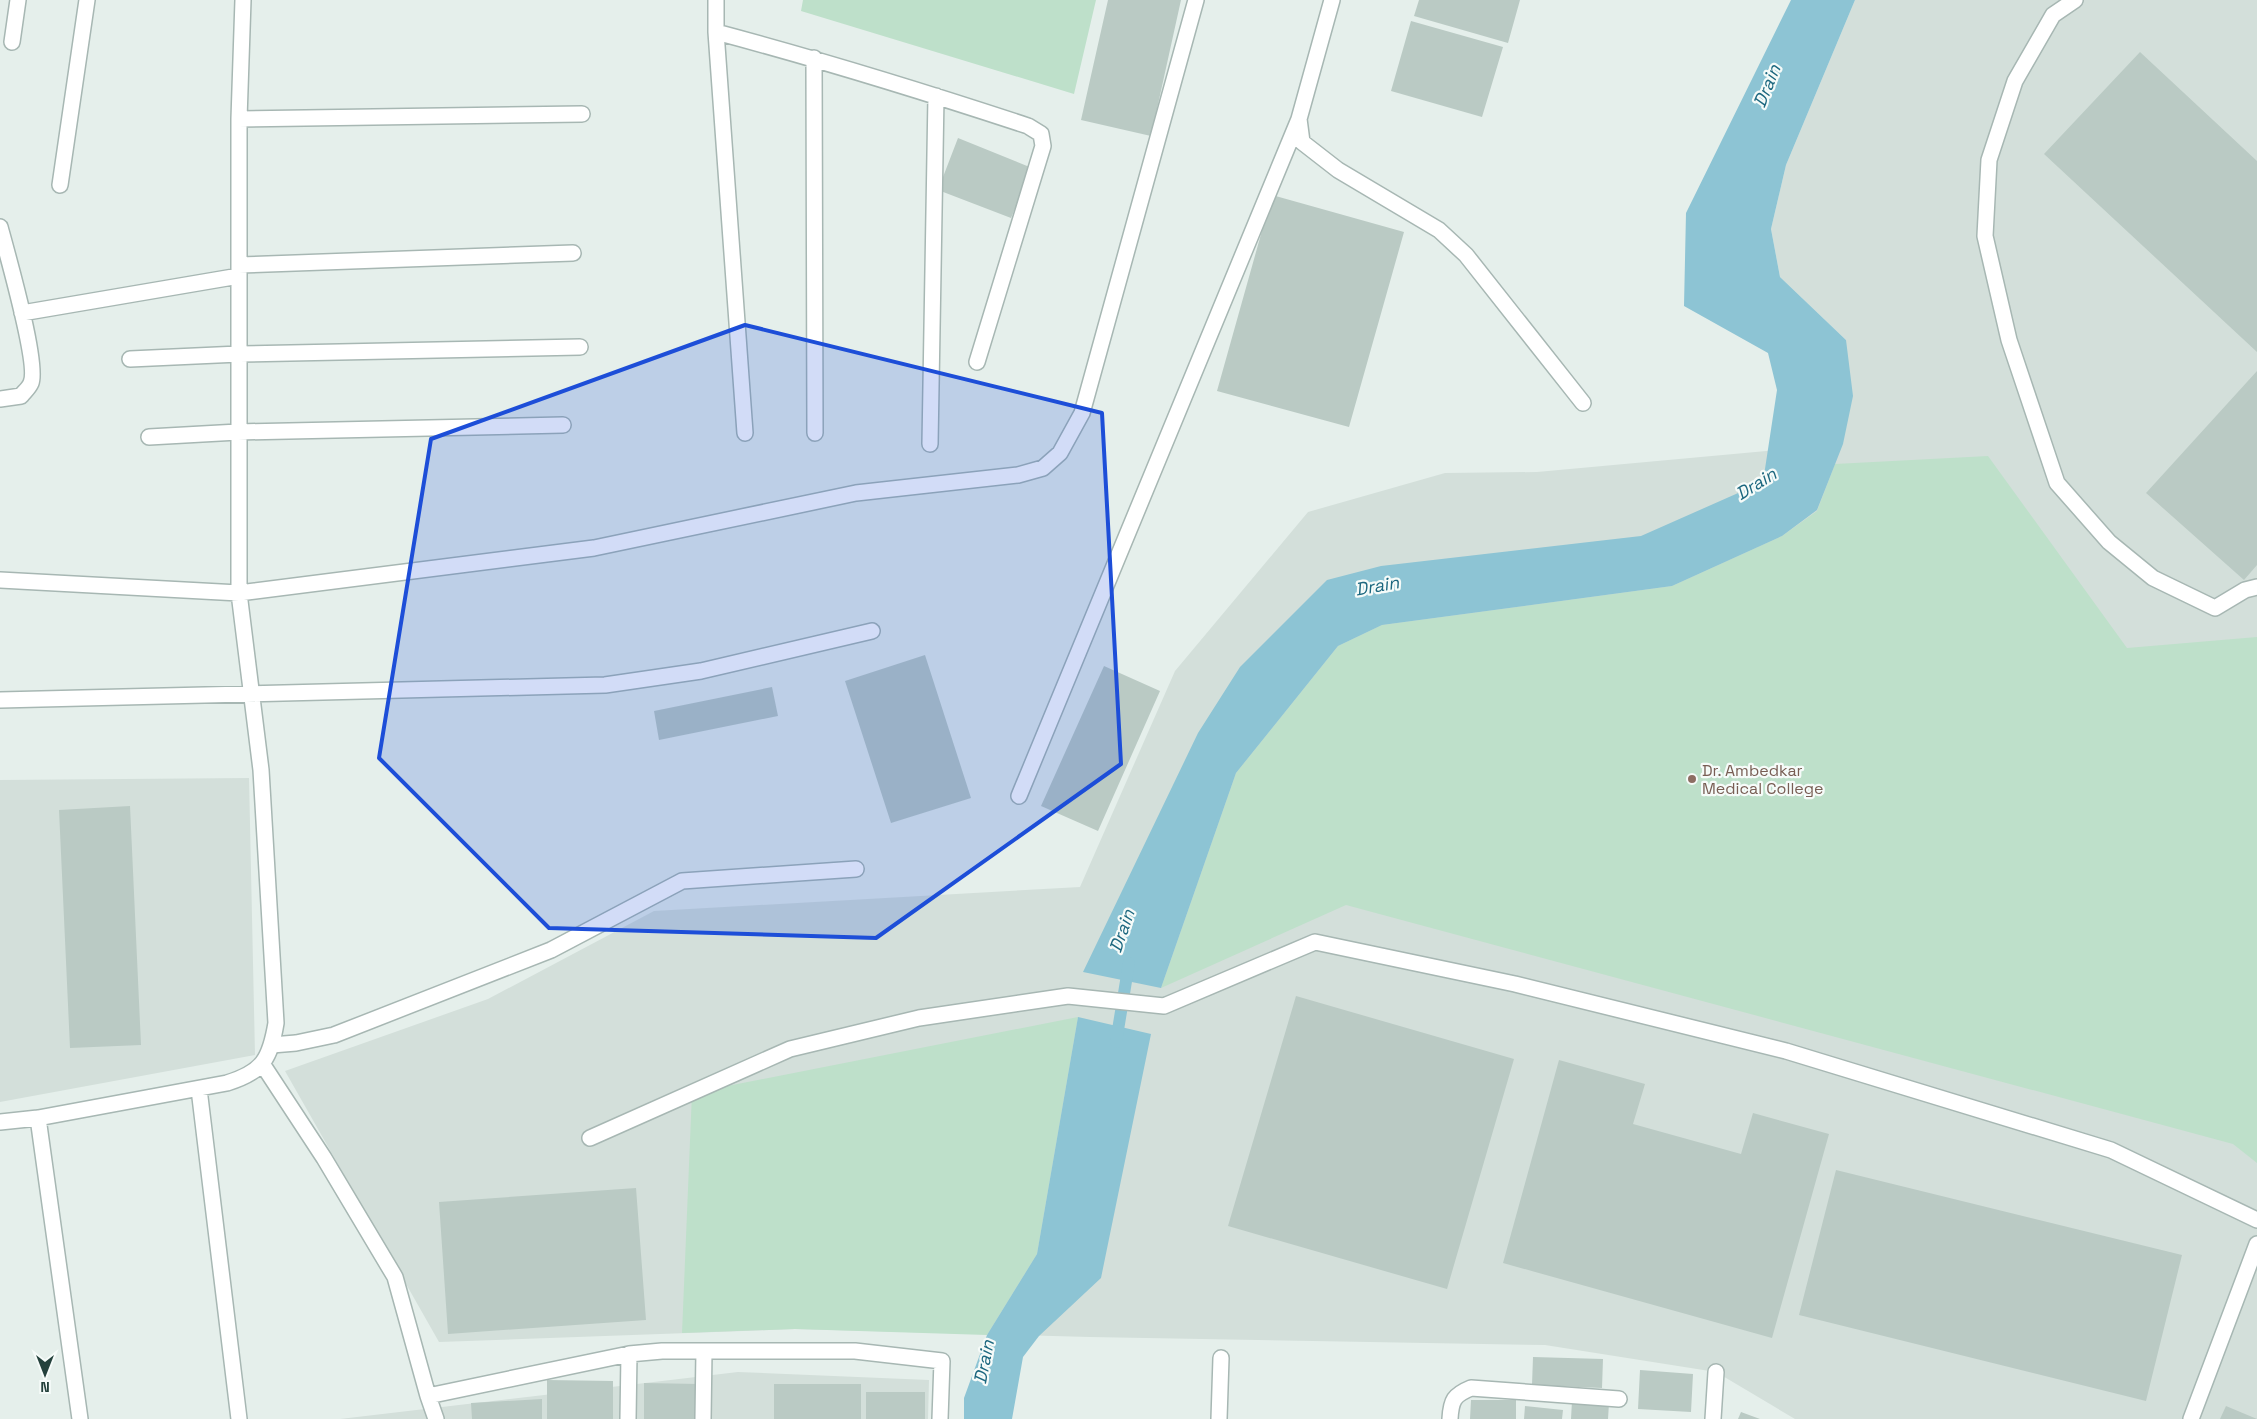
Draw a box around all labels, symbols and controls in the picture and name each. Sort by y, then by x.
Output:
water label: Drain [1748,60,1786,111]
water label: Drain [1731,462,1781,505]
water label: Drain [1353,570,1402,601]
place label: Dr. Ambedkar Medical College [1702,760,1824,799]
marker: Dr. Ambedkar Medical College [1686,773,1698,785]
water label: Drain [1103,905,1140,955]
water label: Drain [968,1337,999,1386]
north arrow [20,1349,70,1399]
text: N [40,1378,50,1396]

